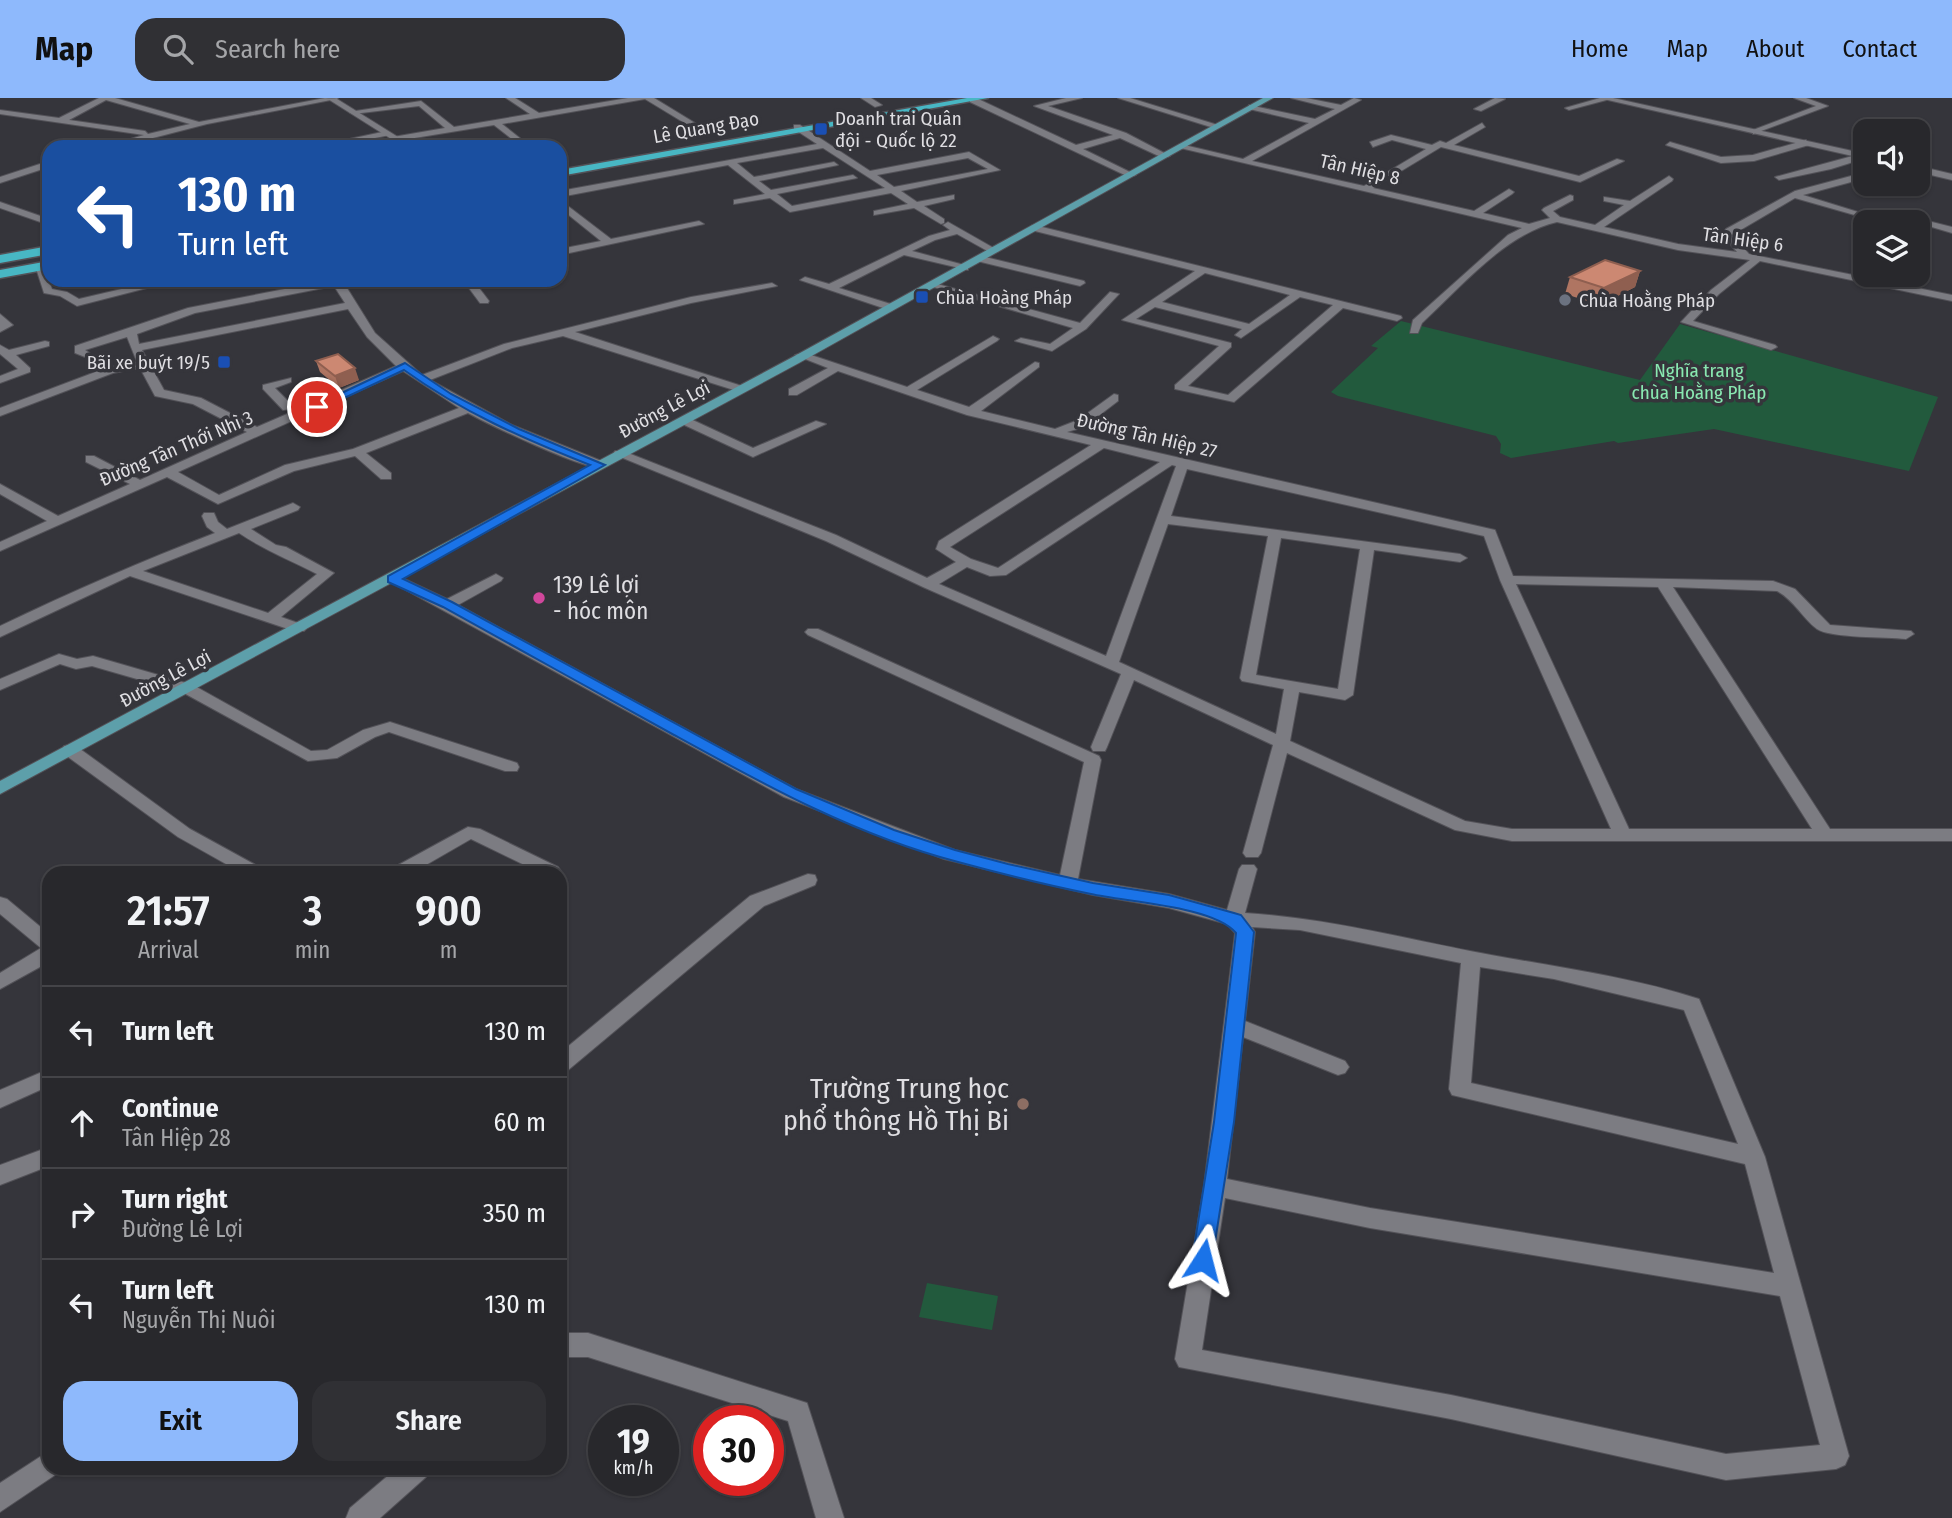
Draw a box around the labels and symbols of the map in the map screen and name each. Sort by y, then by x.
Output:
street label: Lê Quang Đạo [651,107,761,148]
place label: Doanh trại Quân đội - Quốc lộ 22 [835,107,962,152]
marker: Doanh trại Quân đội - Quốc lộ 22 [813,121,829,137]
street label: Tân Hiệp 8 [1318,149,1402,190]
street label: Tân Hiệp 6 [1701,222,1785,257]
place label: Chùa Hoàng Pháp [936,286,1072,309]
marker: Chùa Hoàng Pháp [914,289,930,305]
place label: Chùa Hoằng Pháp [1579,289,1715,312]
marker: Chùa Hoằng Pháp [1557,292,1573,308]
place label: Bãi xe buýt 19/5 [87,351,210,374]
marker: Bãi xe buýt 19/5 [216,354,232,370]
park label: Nghĩa trang chùa Hoằng Pháp [1632,359,1766,404]
street label: Đường Lê Lợi [615,376,714,443]
pin [287,377,347,437]
street label: Đường Tân Thới Nhì 3 [96,406,256,491]
street label: Đường Tân Hiệp 27 [1075,408,1219,463]
place label: 139 Lê lợi - hóc môn [553,571,648,625]
marker: 139 Lê lợi - hóc môn [531,590,547,606]
street label: Đường Lê Lợi [116,645,215,712]
place label: Trường Trung học phổ thông Hồ Thị Bi [783,1072,1009,1137]
marker: Trường Trung học phổ thông Hồ Thị Bi [1015,1096,1031,1112]
position arrow [1166,1223,1240,1297]
speed limit sign: 30 [693,1405,784,1496]

